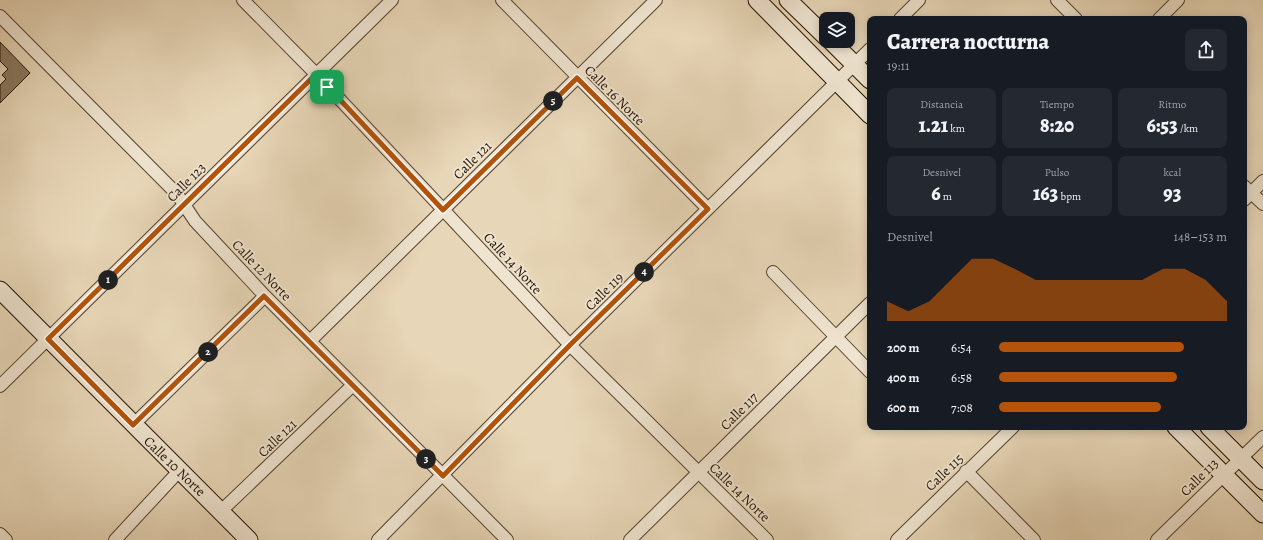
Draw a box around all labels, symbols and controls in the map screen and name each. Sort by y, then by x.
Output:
map controls [819,12,855,48]
button: layers [819,12,855,48]
text: Carrera nocturna [887,27,1049,57]
button: share [1185,29,1227,71]
text: 19:11 [887,57,909,74]
street label: Calle 16 Norte [580,61,649,130]
pin [310,70,344,104]
icon: arrive [316,76,338,98]
pin: 5 [543,91,563,111]
text: 5 [551,93,555,108]
text: Distancia [920,97,963,112]
text: Tiempo [1040,97,1074,112]
text: Ritmo [1158,97,1186,112]
text: 1.21 [918,112,948,139]
text: 8:20 [1040,112,1074,139]
text: 6:53 [1146,112,1178,139]
text: km [948,121,965,136]
text: /km [1178,121,1198,136]
street label: Calle 121 [449,137,496,184]
street label: Calle 123 [163,158,210,206]
text: Desnivel [922,165,961,180]
text: Pulso [1045,165,1069,180]
text: kcal [1164,165,1181,180]
text: 6 [931,180,941,207]
text: 163 [1033,180,1058,207]
text: 93 [1163,180,1181,207]
text: m [941,189,952,204]
text: bpm [1058,189,1081,204]
street label: Calle 14 Norte [479,228,546,298]
text: Desnivel [887,228,933,245]
text: 148–153 m [1174,228,1227,245]
street label: Calle 12 Norte [228,236,296,305]
pin: 4 [634,262,654,282]
text: 4 [641,264,647,279]
street label: Calle 119 [581,268,628,315]
pin: 1 [98,270,118,290]
text: 1 [106,272,110,287]
text: 200 m [887,339,920,356]
text: 6:54 [951,339,972,356]
pin: 2 [198,342,218,362]
text: 2 [205,344,211,359]
text: 400 m [887,369,919,386]
text: 6:58 [951,369,972,386]
street label: Calle 117 [716,388,763,435]
text: 600 m [887,399,919,416]
text: 7:08 [951,399,973,416]
street label: Calle 121 [254,415,301,462]
street label: Calle 10 Norte [140,432,210,501]
pin: 3 [416,449,436,469]
street label: Calle 115 [921,449,968,495]
text: 3 [424,451,428,466]
street label: Calle 113 [1176,454,1223,501]
street label: Calle 14 Norte [705,458,774,526]

